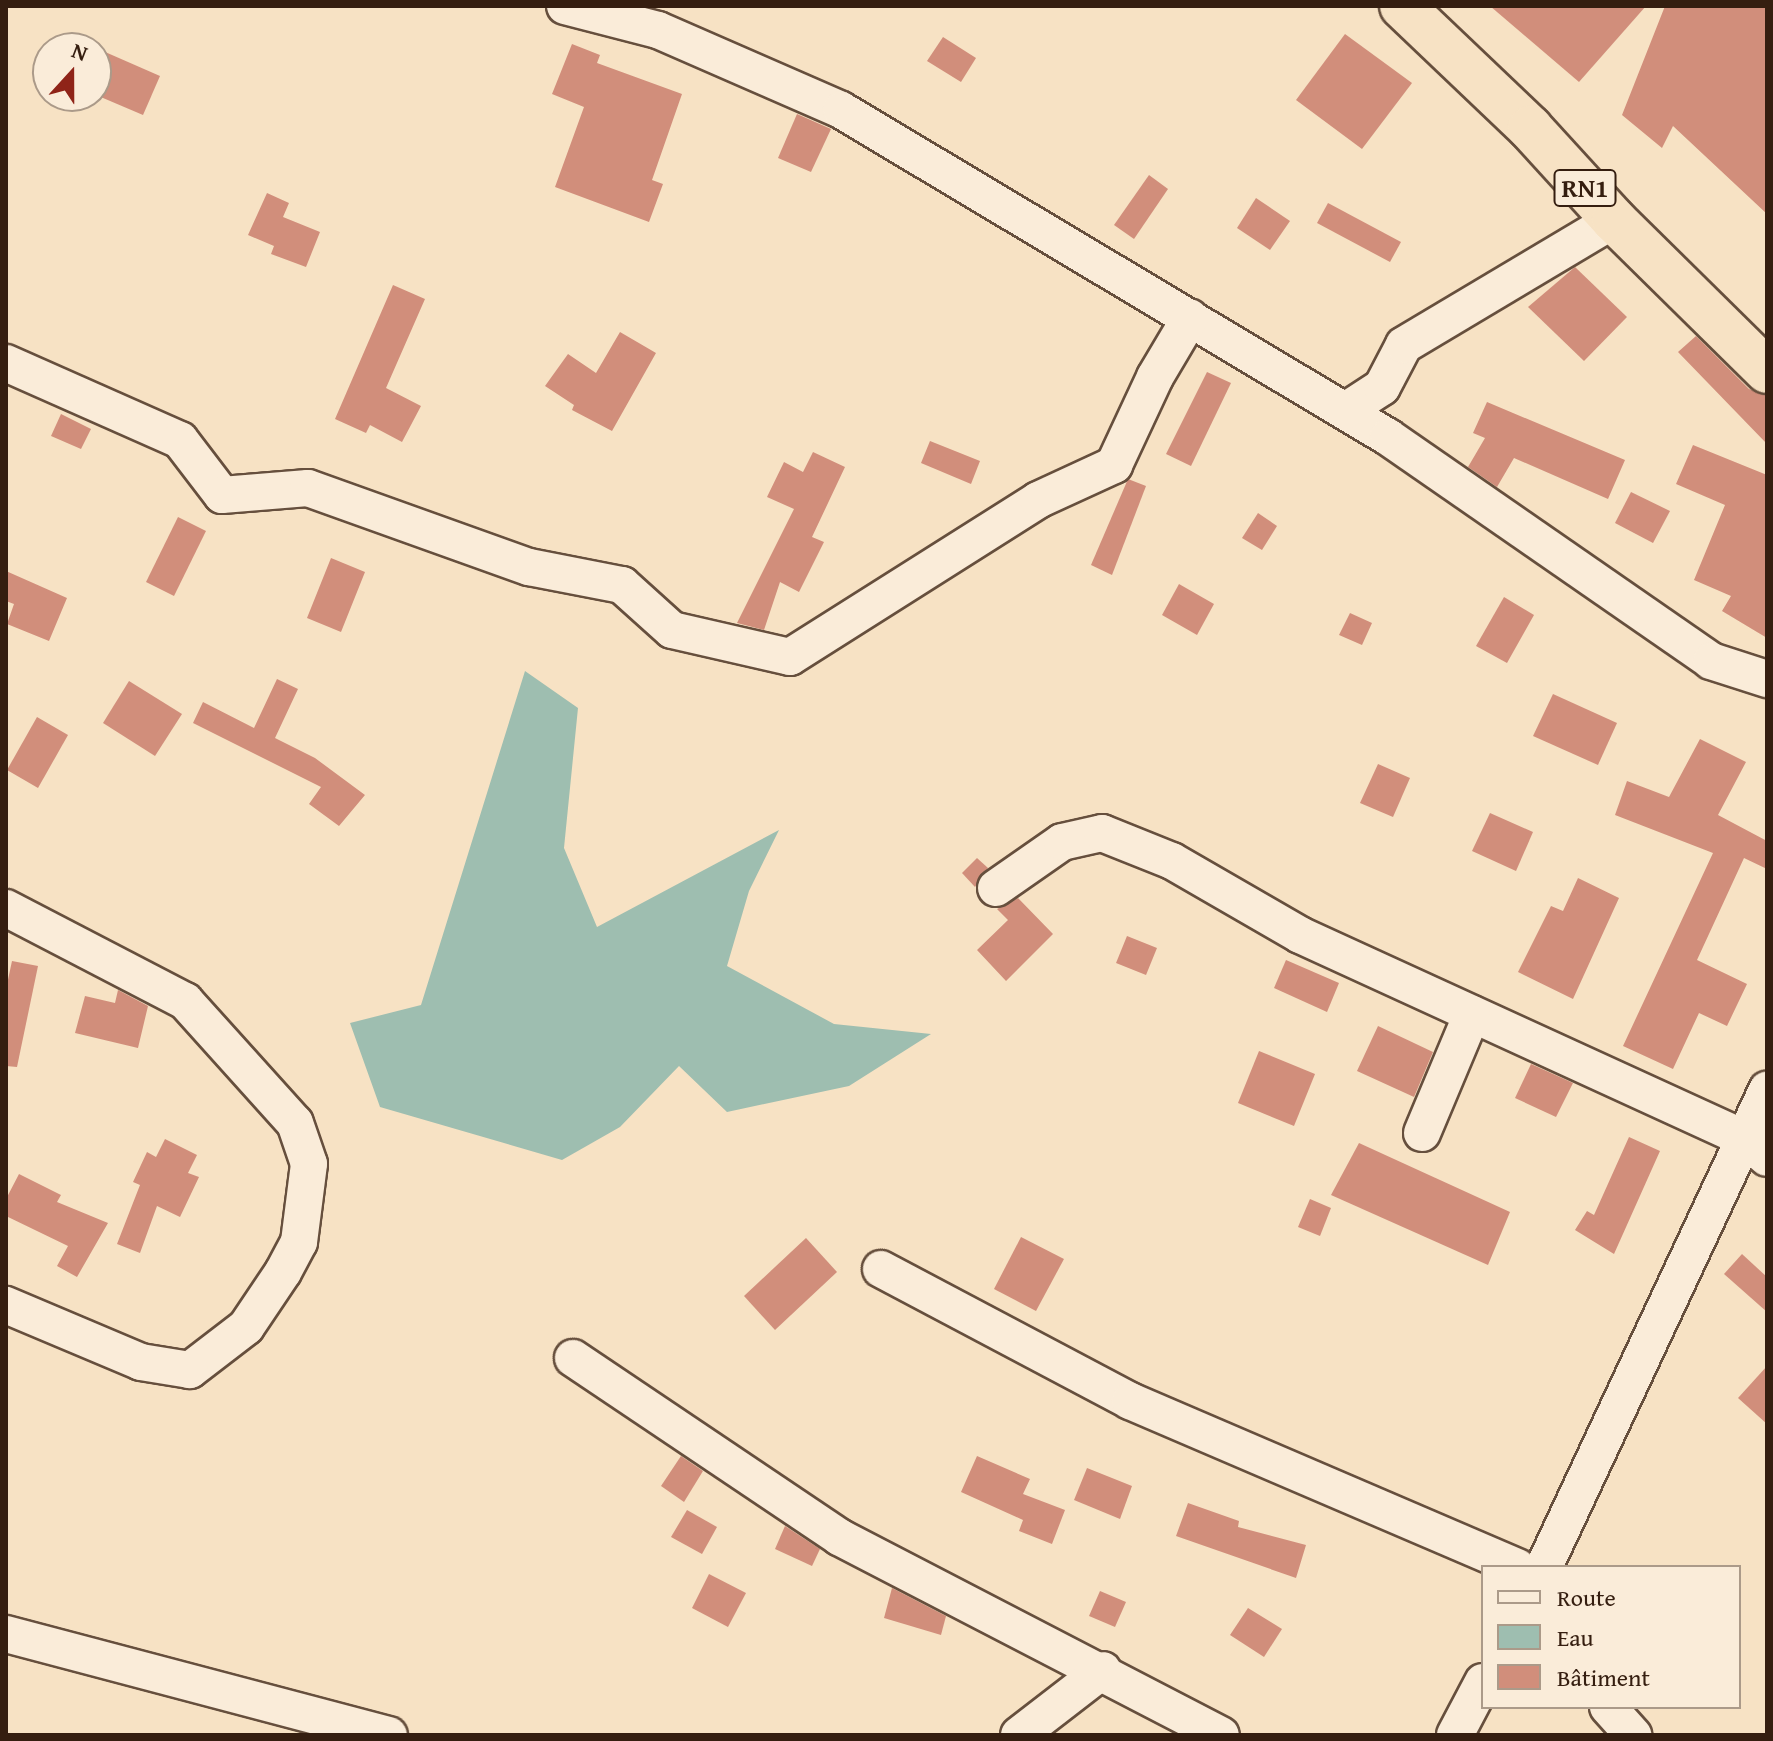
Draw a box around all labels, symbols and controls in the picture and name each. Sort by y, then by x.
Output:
north arrow [32,32,112,112]
text: N [67,34,92,69]
road number: RN1 [1553,166,1617,210]
legend [1481,1565,1741,1709]
text: Route [1557,1580,1616,1615]
text: Eau [1557,1620,1593,1655]
text: Bâtiment [1557,1660,1650,1695]

